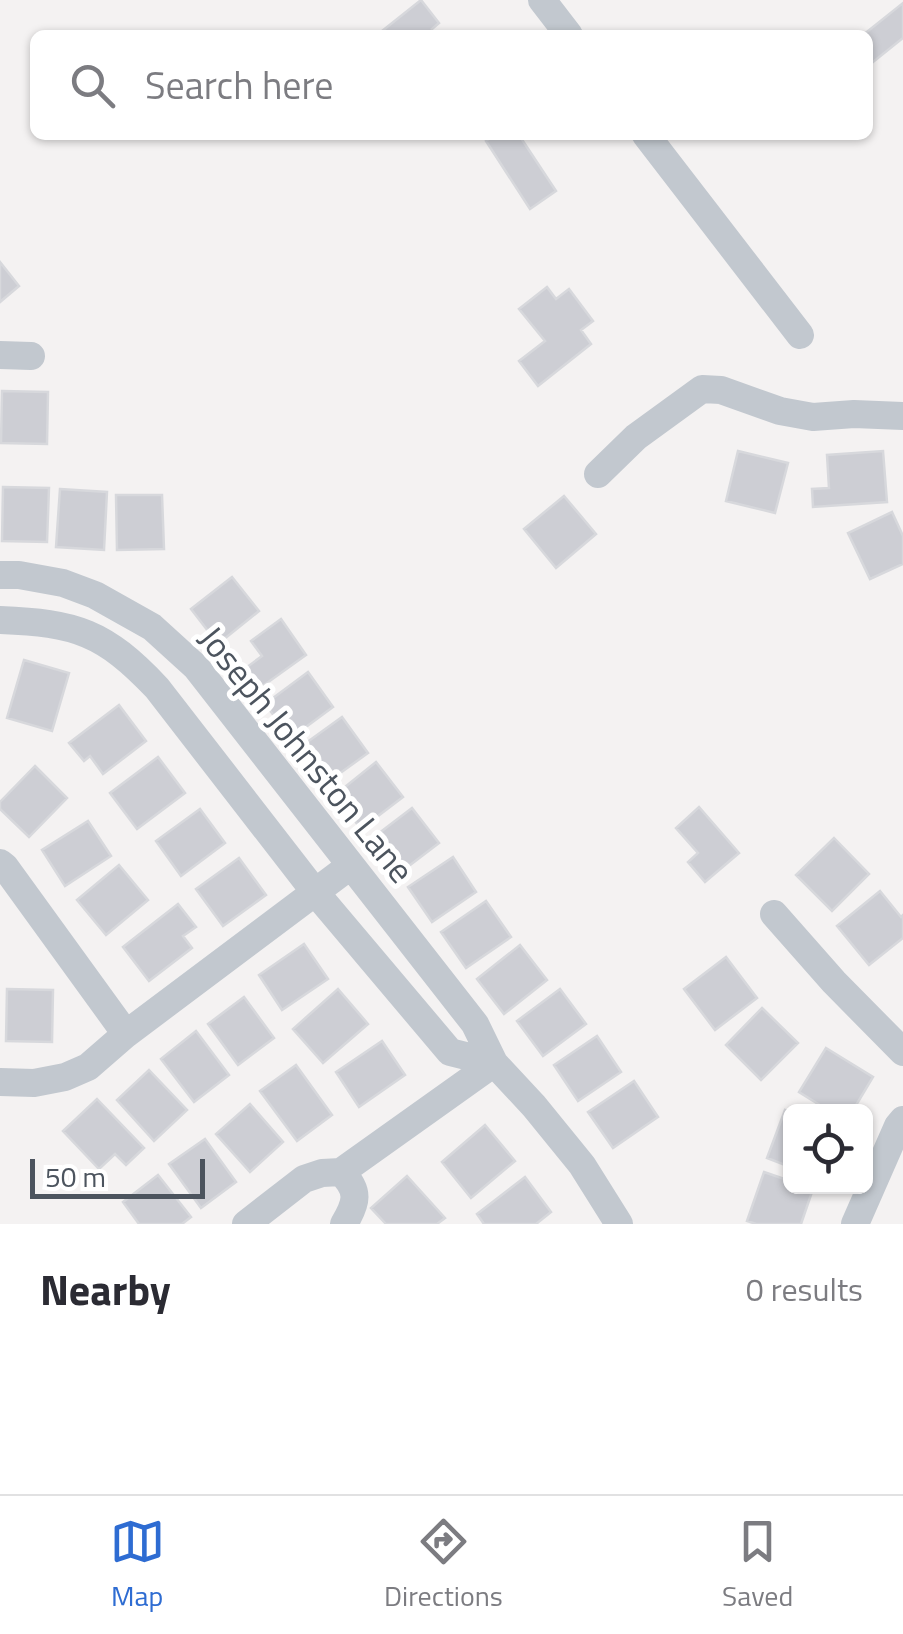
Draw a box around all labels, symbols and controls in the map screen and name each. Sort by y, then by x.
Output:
search box [30,30,873,140]
text: Search here [145,56,333,114]
icon: search [65,58,120,113]
street label: Joseph Johnston Lane [186,614,428,894]
map controls [783,1104,873,1194]
button: locate [783,1104,873,1194]
scale bar [30,1154,205,1198]
text: 50 m [45,1155,106,1198]
text: Nearby [40,1257,171,1321]
text: 0 results [746,1265,863,1313]
tab: Map [110,1514,165,1617]
tab: Directions [384,1514,503,1617]
tab: Saved [722,1514,793,1617]

